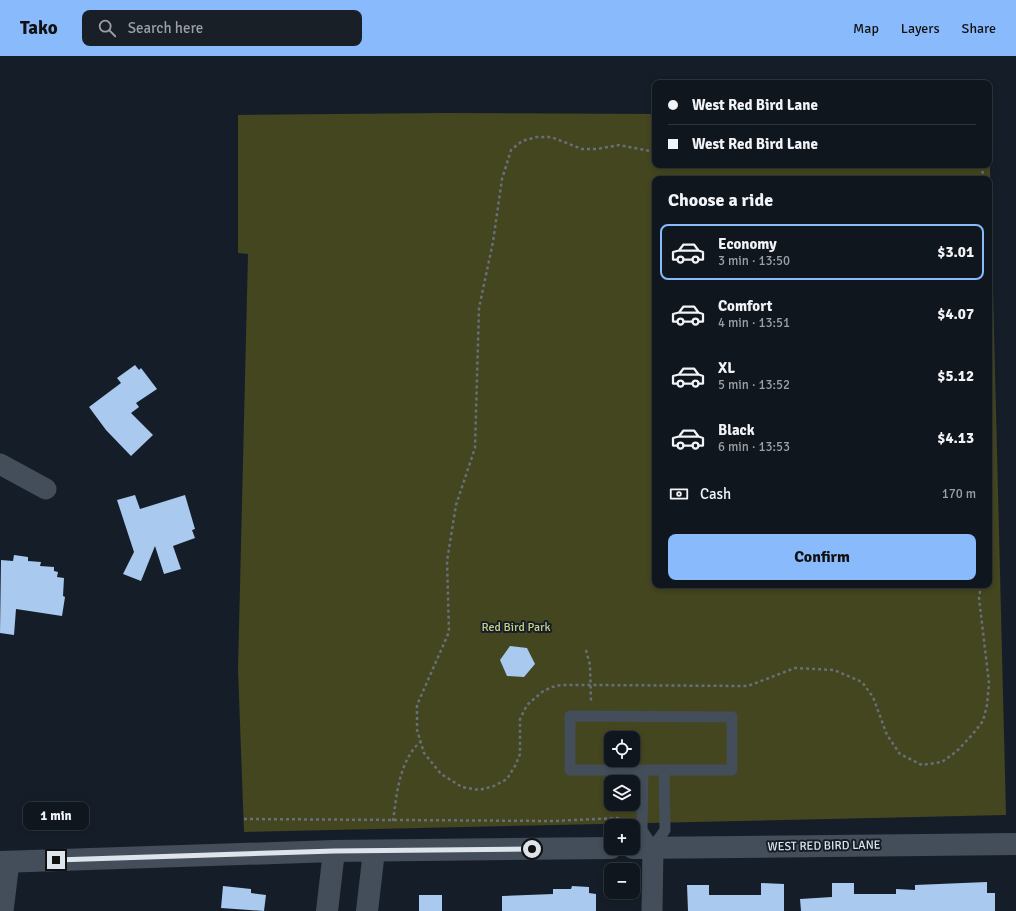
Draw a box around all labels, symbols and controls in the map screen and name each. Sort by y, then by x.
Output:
search box [82,10,362,46]
text: Tako [20,16,58,40]
icon: search [96,17,118,39]
text: Search here [128,19,203,37]
text: Map [853,20,879,37]
text: Layers [901,20,940,37]
text: Share [962,20,996,37]
text: West Red Bird Lane [692,96,818,114]
text: West Red Bird Lane [692,135,818,153]
text: Choose a ride [668,189,773,211]
icon: car [670,234,706,270]
text: Economy [718,235,777,253]
text: $3.01 [937,243,974,261]
text: 3 min · 13:50 [718,253,790,269]
icon: car [670,296,706,332]
text: Comfort [718,297,772,315]
text: $4.07 [937,305,974,323]
text: 4 min · 13:51 [718,315,790,331]
icon: car [670,358,706,394]
text: XL [718,359,735,377]
text: $5.12 [937,367,974,385]
text: 5 min · 13:52 [718,377,790,393]
icon: car [670,420,706,456]
text: Black [718,421,755,439]
text: $4.13 [937,429,974,447]
text: 6 min · 13:53 [718,439,790,455]
icon: cash [668,483,690,505]
text: Cash [700,485,731,503]
text: 170 m [942,486,976,502]
button: Confirm [668,534,976,580]
park label: Red Bird Park [482,620,550,635]
map controls [604,731,640,899]
button: locate [604,731,640,767]
button: layers [604,775,640,811]
callout: 1 min [23,802,89,830]
text: 1 min [40,808,72,824]
button: + [604,819,640,855]
street label: WEST RED BIRD LANE [767,838,881,854]
route start [523,840,541,858]
route end [47,851,65,869]
button: − [604,863,640,899]

